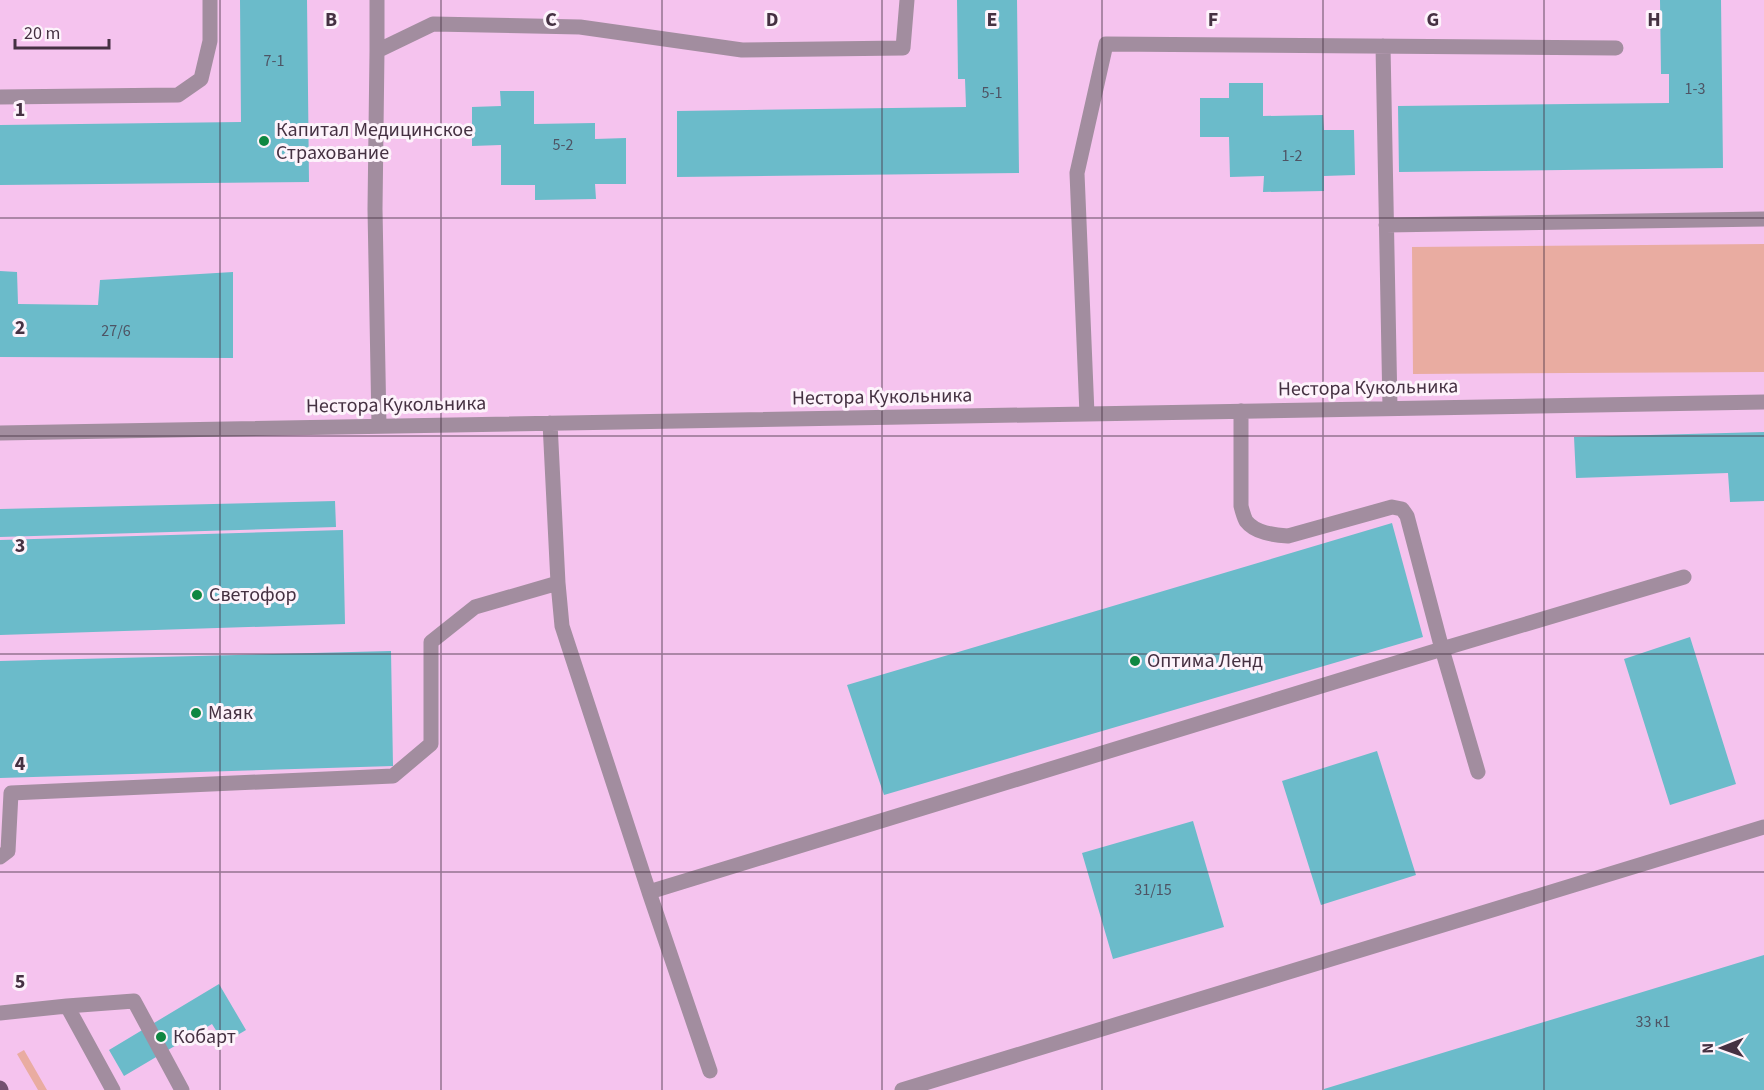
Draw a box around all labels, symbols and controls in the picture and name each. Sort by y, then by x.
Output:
text: B [325,6,337,34]
text: C [545,6,557,34]
text: D [766,6,778,34]
text: E [987,6,997,34]
text: F [1208,6,1218,34]
text: G [1427,6,1439,34]
text: H [1647,6,1661,34]
scale bar [15,12,110,50]
text: 20 m [24,21,60,46]
house number: 7-1 [264,50,284,72]
house number: 1-3 [1685,78,1705,100]
house number: 5-1 [982,82,1002,104]
text: 1 [15,96,25,124]
place label: Капитал Медицинское Страхование [276,116,473,167]
marker: Капитал Медицинское Страхование [257,134,271,148]
house number: 5-2 [553,134,573,156]
house number: 1-2 [1282,145,1302,167]
text: 2 [15,314,25,342]
house number: 27/6 [101,320,131,342]
street label: Нестора Кукольника [1278,372,1458,404]
street label: Нестора Кукольника [792,381,972,413]
street label: Нестора Кукольника [306,389,486,421]
text: 3 [15,532,25,560]
place label: Светофор [209,581,297,609]
marker: Светофор [190,588,204,602]
place label: Оптима Ленд [1147,647,1263,675]
marker: Оптима Ленд [1128,654,1142,668]
place label: Маяк [208,699,253,727]
marker: Маяк [189,706,203,720]
text: 4 [15,750,26,778]
house number: 31/15 [1134,879,1172,901]
text: 5 [15,968,25,996]
house number: 33 к1 [1636,1011,1671,1033]
north arrow [1692,1018,1752,1078]
place label: Кобарт [173,1023,236,1051]
marker: Кобарт [154,1030,168,1044]
text: N [1697,1043,1719,1054]

